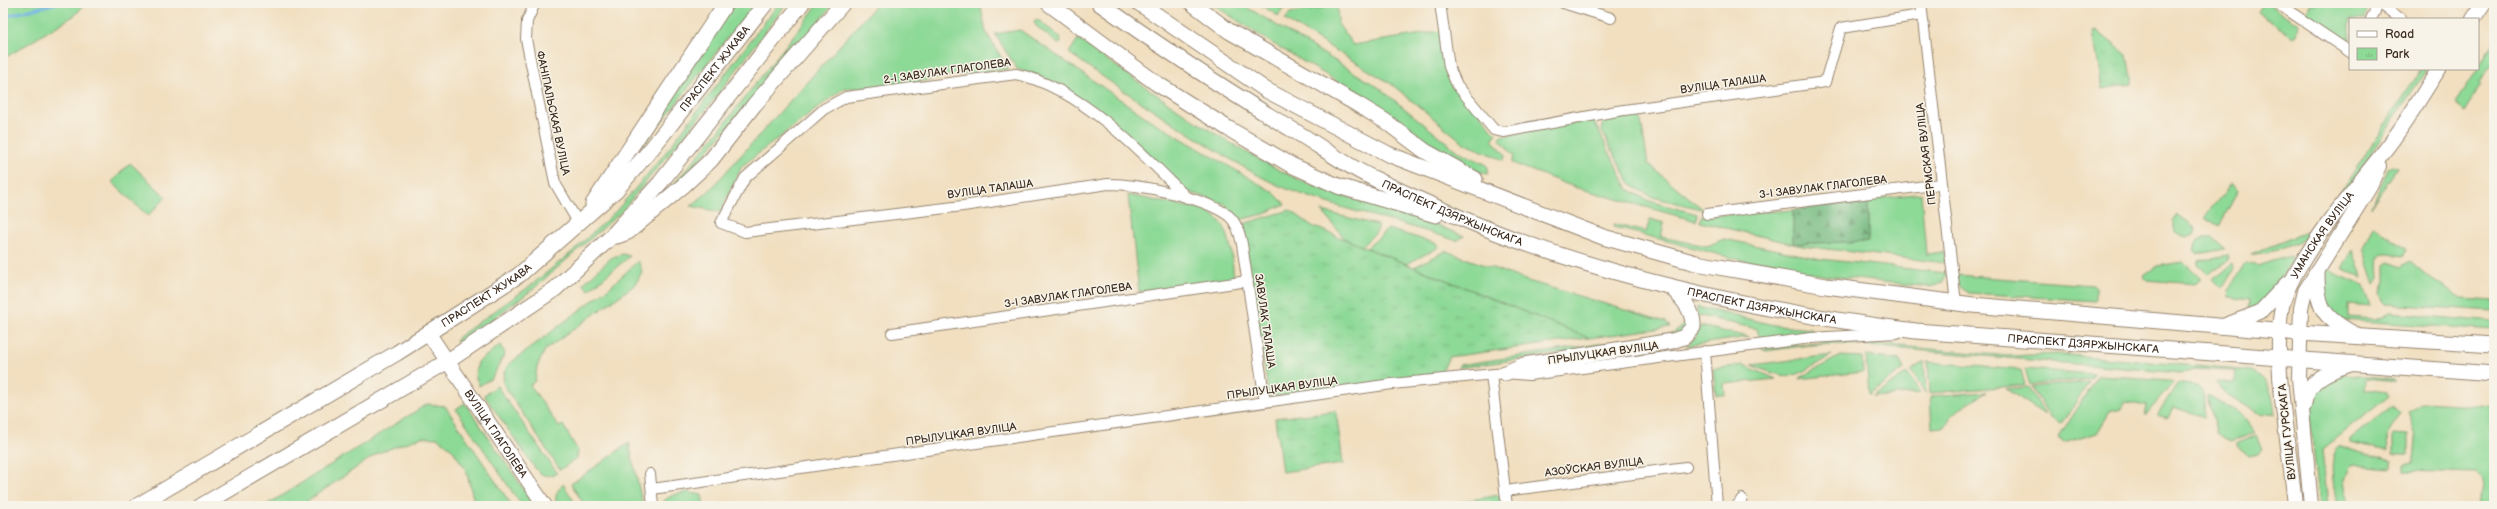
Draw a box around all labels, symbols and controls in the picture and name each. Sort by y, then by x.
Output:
legend [2349,18,2479,70]
street label: ПРАСПЕКТ ЖУКАВА [677,23,752,114]
text: Road [2385,27,2414,42]
text: Park [2385,47,2409,62]
street label: ФАНІПАЛЬСКАЯ ВУЛІЦА [533,50,573,177]
street label: 2-І ЗАВУЛАК ГЛАГОЛЕВА [883,56,1012,86]
street label: ВУЛІЦА ТАЛАША [1679,72,1767,96]
street label: ПЕРМСКАЯ ВУЛІЦА [1913,102,1939,206]
street label: 3-І ЗАВУЛАК ГЛАГОЛЕВА [1758,173,1888,201]
street label: ВУЛІЦА ТАЛАША [946,177,1034,201]
street label: ПРАСПЕКТ ДЗЯРЖЫНСКАГА [1380,177,1525,248]
street label: УМАНСКАЯ ВУЛІЦА [2288,188,2356,281]
street label: ПРАСПЕКТ ЖУКАВА [439,260,534,330]
street label: ЗАВУЛАК ТАЛАША [1252,273,1278,369]
street label: 3-І ЗАВУЛАК ГЛАГОЛЕВА [1003,280,1133,310]
street label: ПРАСПЕКТ ДЗЯРЖЫНСКАГА [1686,284,1838,326]
street label: ПРАСПЕКТ ДЗЯРЖЫНСКАГА [2007,331,2160,356]
street label: ПРЫЛУЦКАЯ ВУЛІЦА [1547,339,1659,367]
street label: ПРЫЛУЦКАЯ ВУЛІЦА [1226,374,1338,402]
street label: ВУЛІЦА ГУРСКАГА [2275,383,2299,481]
street label: ВУЛІЦА ГЛАГОЛЕВА [462,387,531,480]
street label: ПРЫЛУЦКАЯ ВУЛІЦА [905,420,1017,448]
street label: АЗОЎСКАЯ ВУЛІЦА [1543,454,1644,480]

